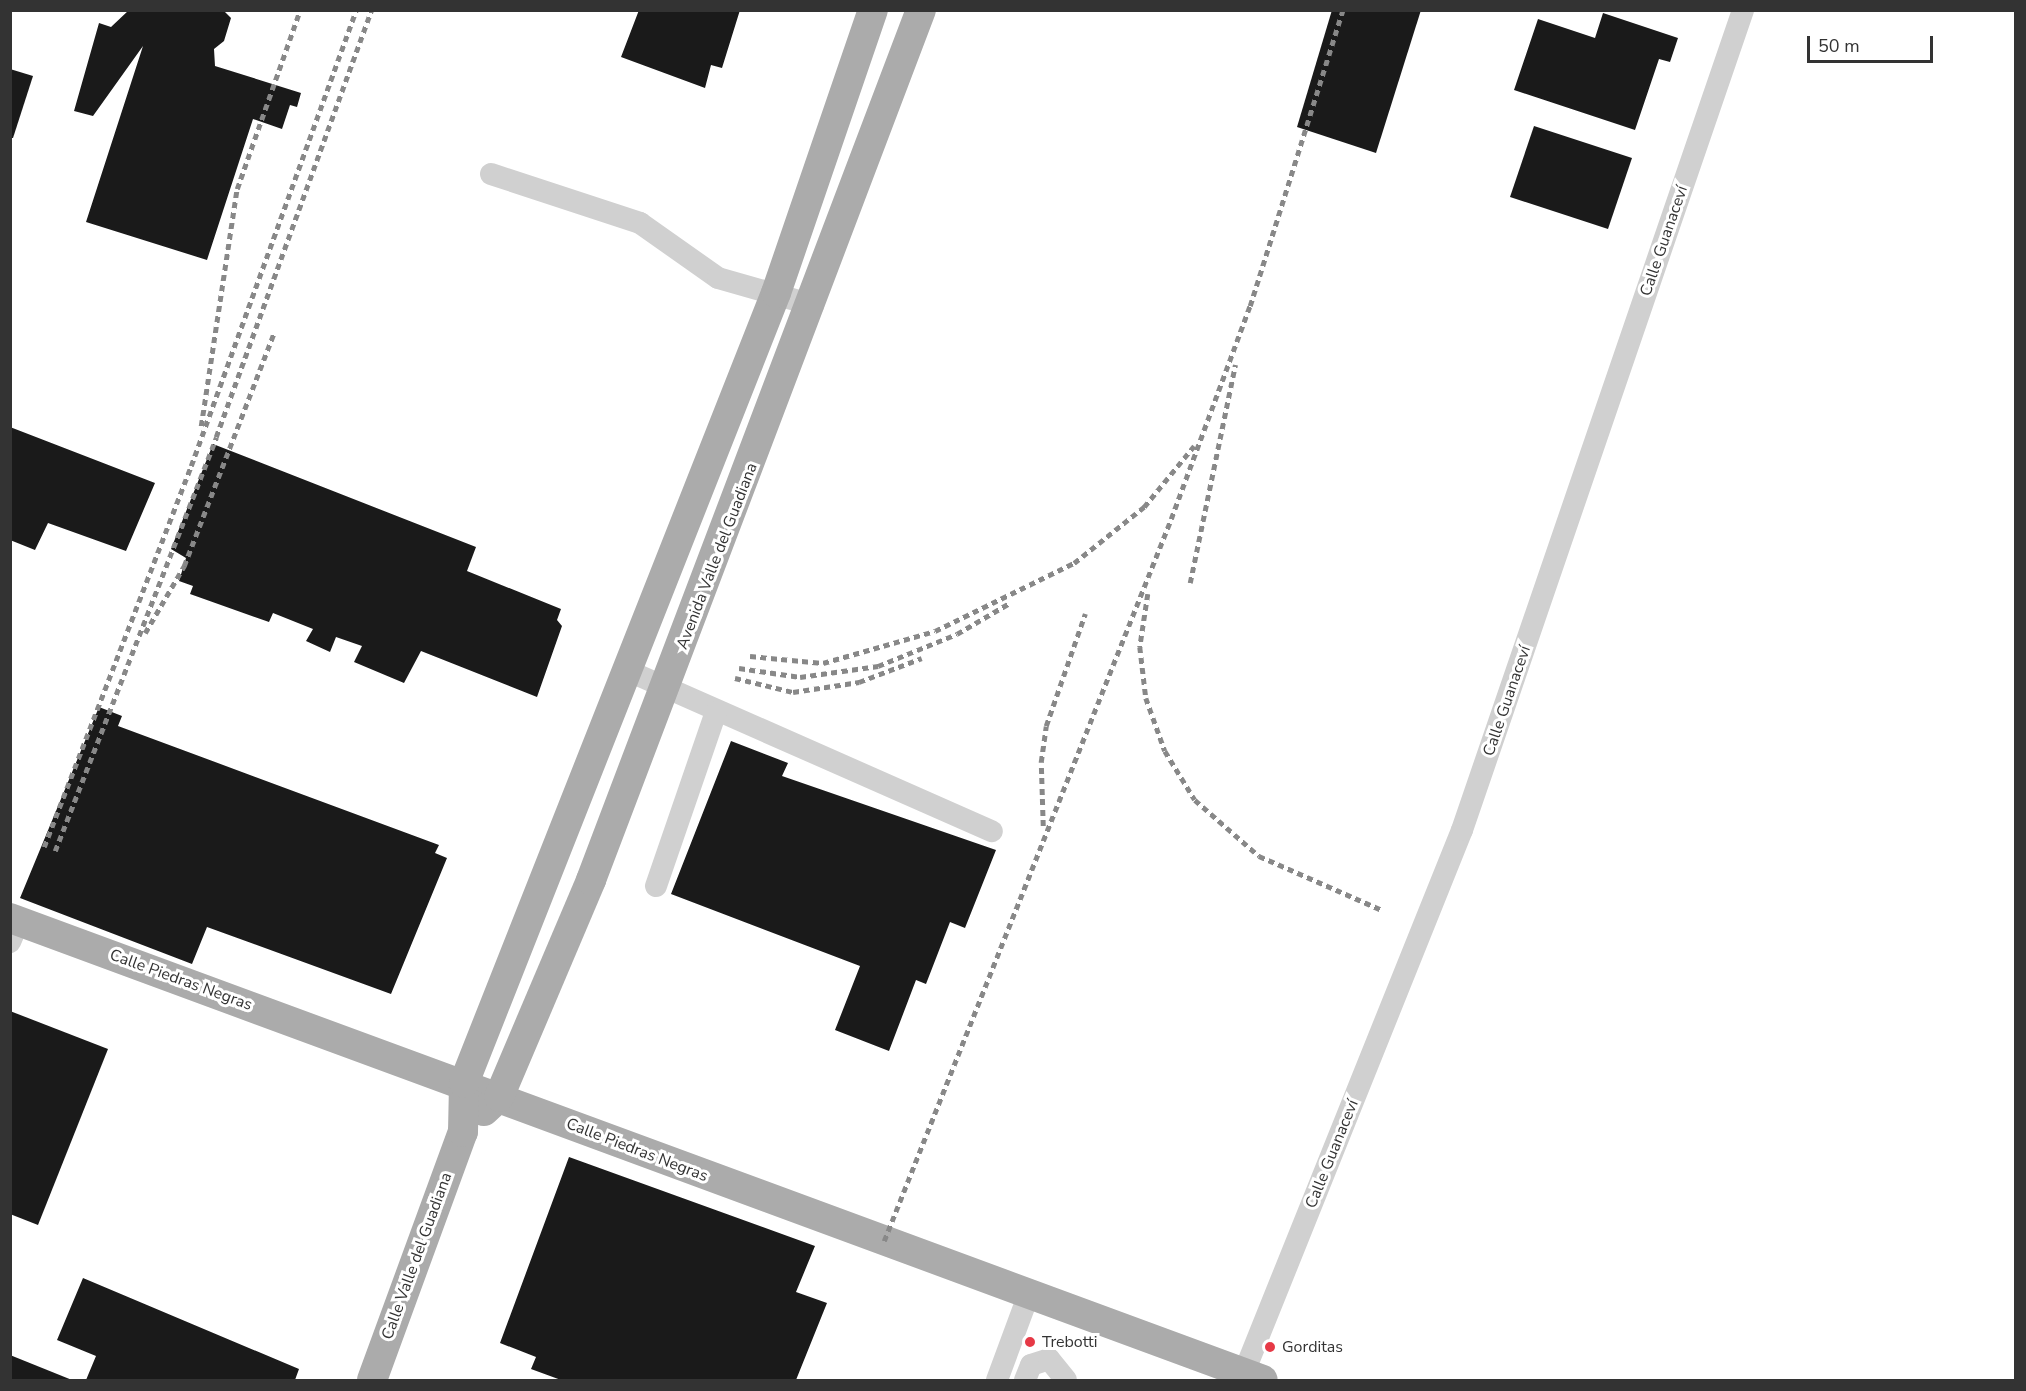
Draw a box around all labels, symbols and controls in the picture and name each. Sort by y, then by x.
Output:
scale bar [1810,24,1936,62]
text: 50 m [1818,34,1860,58]
street label: Calle Guanaceví [1636,183,1692,299]
street label: Avenida Valle del Guadiana [673,460,761,652]
street label: Calle Guanaceví [1479,643,1535,759]
street label: Calle Piedras Negras [107,945,255,1015]
street label: Calle Guanaceví [1302,1097,1362,1211]
street label: Calle Piedras Negras [563,1114,711,1186]
street label: Calle Valle del Guadiana [378,1170,456,1342]
place label: Trebotti [1042,1332,1097,1352]
marker: Trebotti [1023,1335,1037,1349]
place label: Gorditas [1282,1337,1343,1357]
marker: Gorditas [1263,1340,1277,1354]

